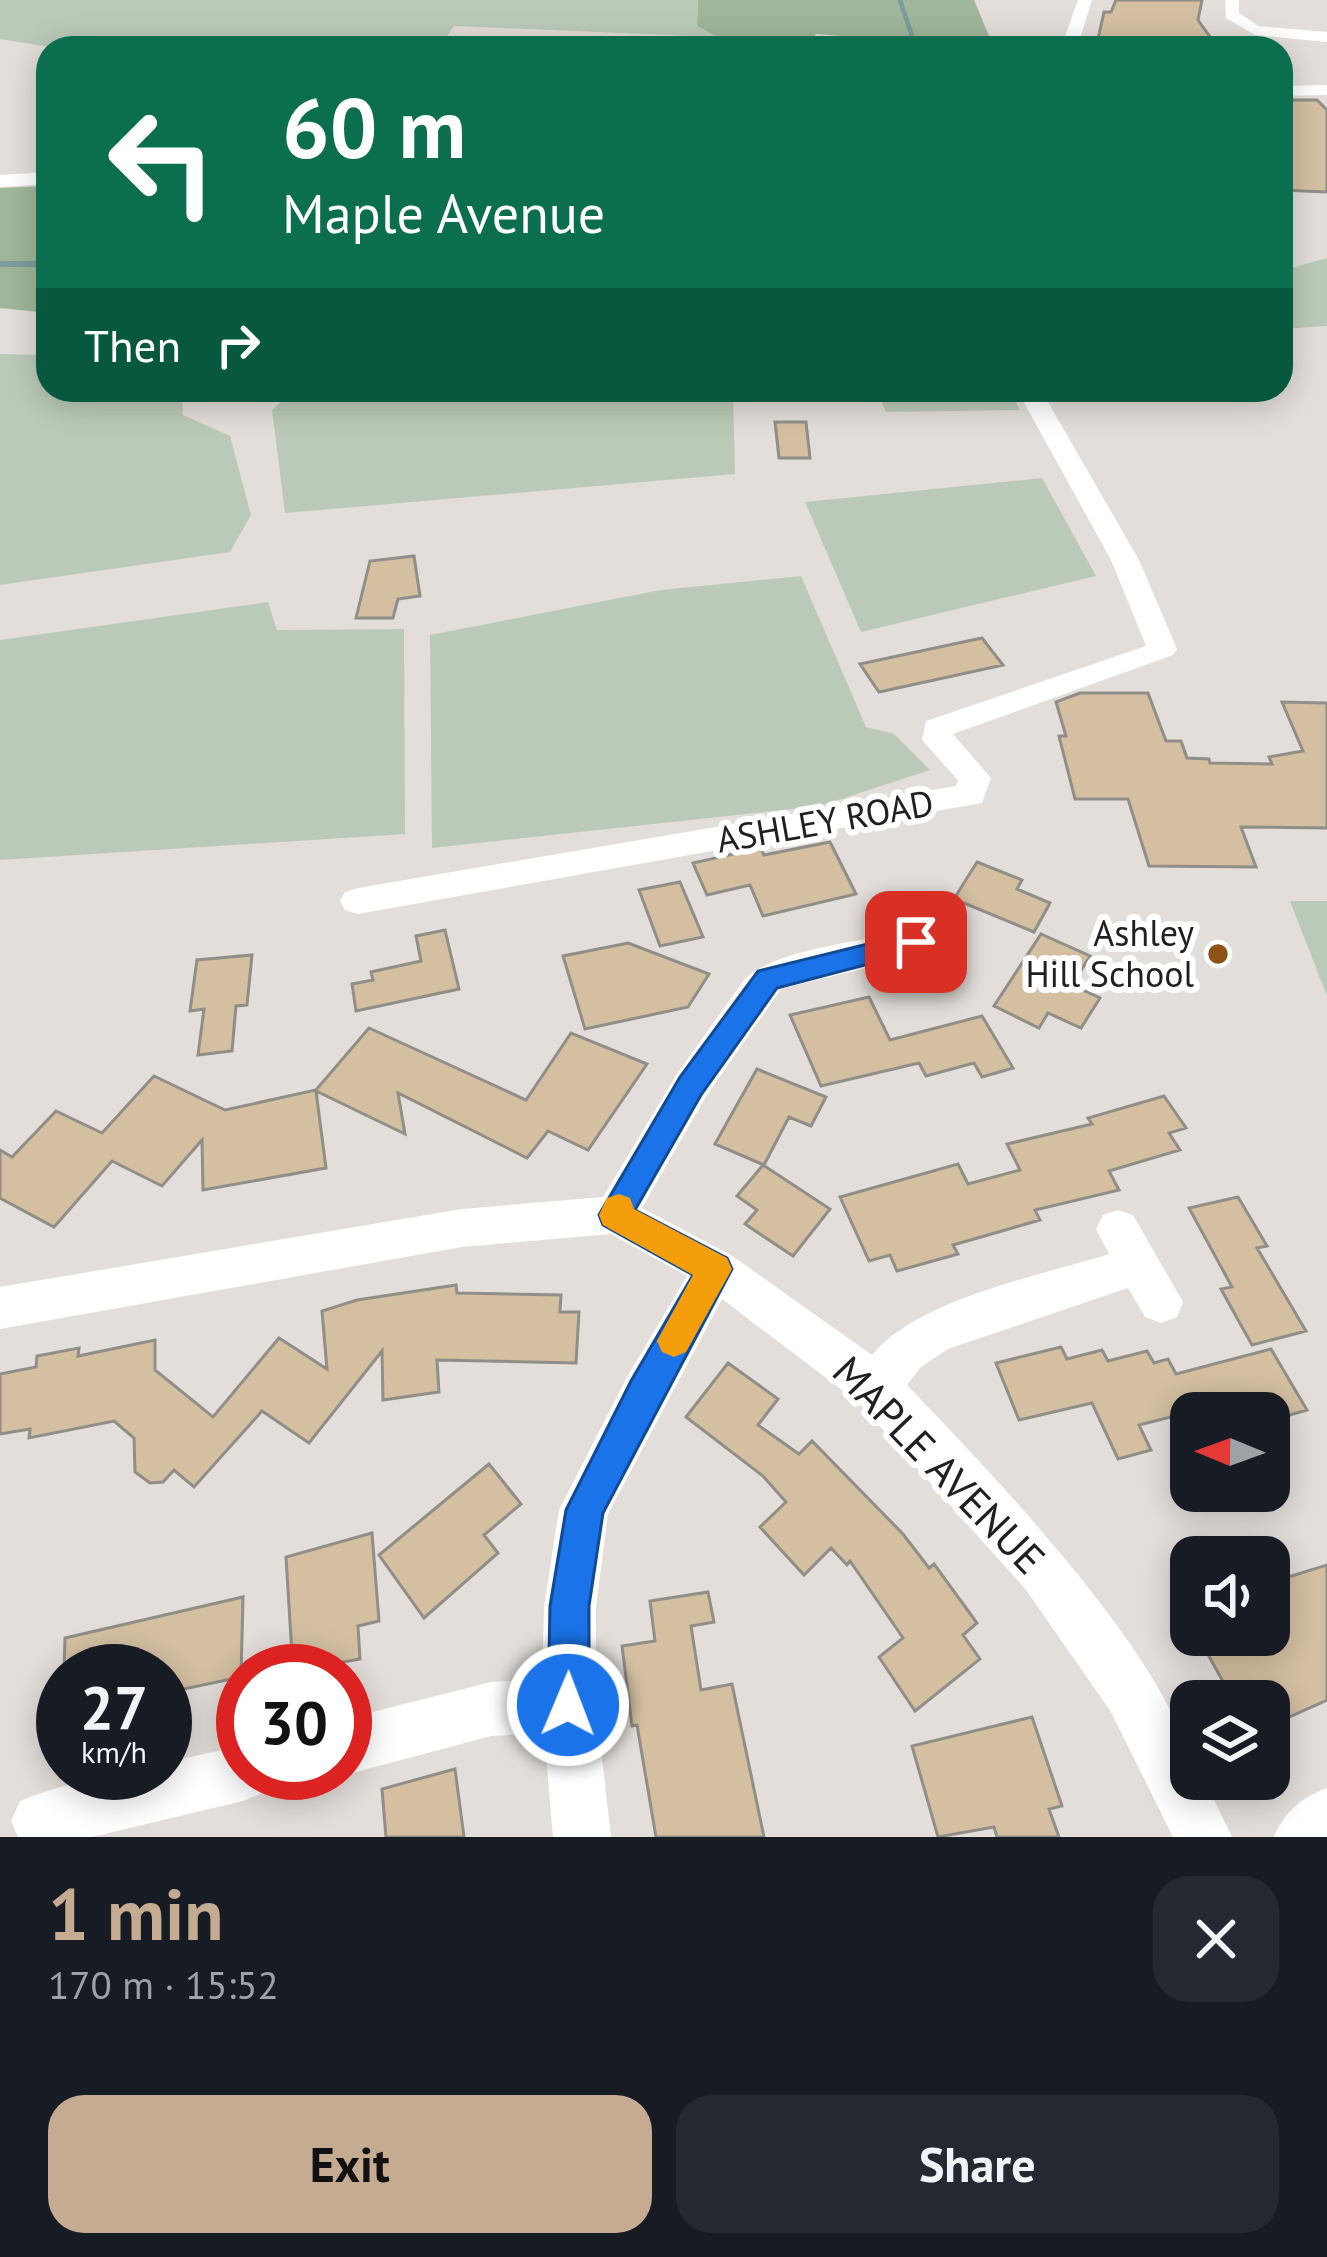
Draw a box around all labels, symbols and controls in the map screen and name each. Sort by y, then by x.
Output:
text: 60 m [282,72,466,181]
icon: left [84,84,240,240]
text: Maple Avenue [282,178,605,248]
icon: right [205,312,271,378]
text: Then [84,316,181,374]
street label: ASHLEY ROAD [713,778,937,863]
pin [865,891,967,993]
icon: arrive [883,909,949,975]
place label: Ashley Hill School [1025,909,1194,997]
marker: Ashley Hill School [1205,941,1231,967]
street label: MAPLE AVENUE [821,1344,1057,1585]
north arrow [1170,1392,1290,1512]
map controls [1170,1392,1290,1800]
button: sound [1170,1536,1290,1656]
position arrow [505,1642,631,1768]
speed limit sign: 30 [216,1644,372,1800]
text: 27 [80,1668,148,1746]
button: layers [1170,1680,1290,1800]
text: km/h [81,1732,147,1771]
text: 1 min [48,1867,224,1960]
button: close [1153,1876,1279,2002]
text: 170 m · 15:52 [48,1959,279,2010]
button: Exit [48,2095,652,2233]
button: Share [676,2095,1279,2233]

